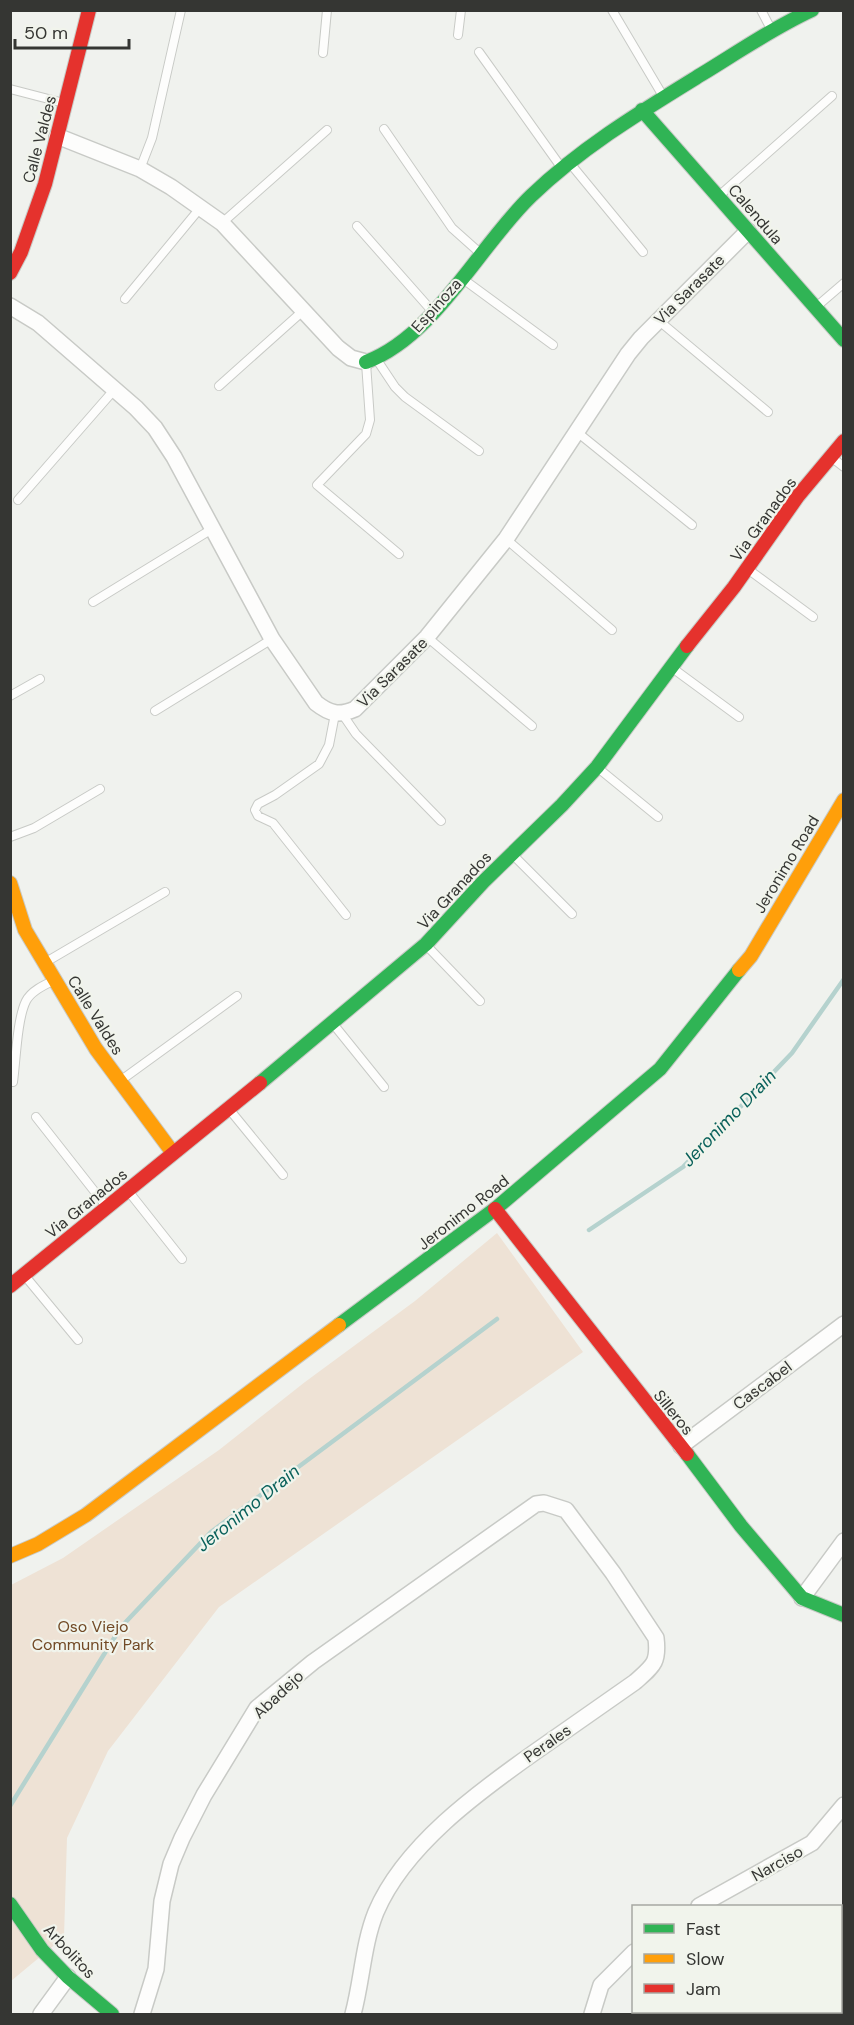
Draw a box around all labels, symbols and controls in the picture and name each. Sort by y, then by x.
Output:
scale bar [15,12,129,50]
text: 50 m [24,21,68,45]
street label: Calle Valdes [18,93,61,185]
street label: Calendula [724,180,788,249]
street label: Via Sarasate [649,249,729,329]
street label: Espinoza [407,274,466,337]
street label: Via Granados [726,473,801,566]
street label: Via Sarasate [352,632,432,712]
street label: Jeronimo Road [749,811,824,917]
street label: Via Granados [413,847,496,934]
street label: Calle Valdes [63,972,128,1059]
water label: Jeronimo Drain [677,1064,781,1172]
street label: Via Granados [41,1164,132,1243]
street label: Jeronimo Road [413,1170,513,1255]
street label: Cascabel [729,1356,796,1414]
street label: Silleros [649,1385,698,1439]
water label: Jeronimo Drain [191,1459,305,1557]
park label: Oso Viejo Community Park [32,1616,154,1655]
street label: Abadejo [249,1666,308,1723]
street label: Perales [519,1720,575,1767]
street label: Narciso [748,1841,807,1886]
legend [632,1905,842,2013]
text: Fast [686,1917,721,1941]
street label: Arbolitos [39,1920,100,1983]
text: Slow [686,1947,725,1971]
text: Jam [686,1977,721,2001]

